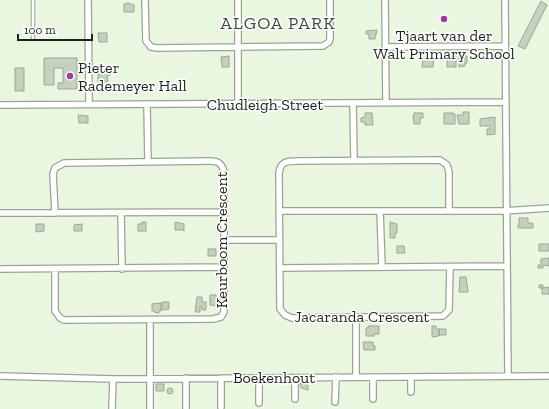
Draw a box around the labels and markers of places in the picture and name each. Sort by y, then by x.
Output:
marker: Tjaart van der Walt Primary School [439,14,449,24]
place label: Tjaart van der Walt Primary School [373,26,515,63]
place label: Pieter Rademeyer Hall [78,58,187,95]
marker: Pieter Rademeyer Hall [65,71,75,81]

